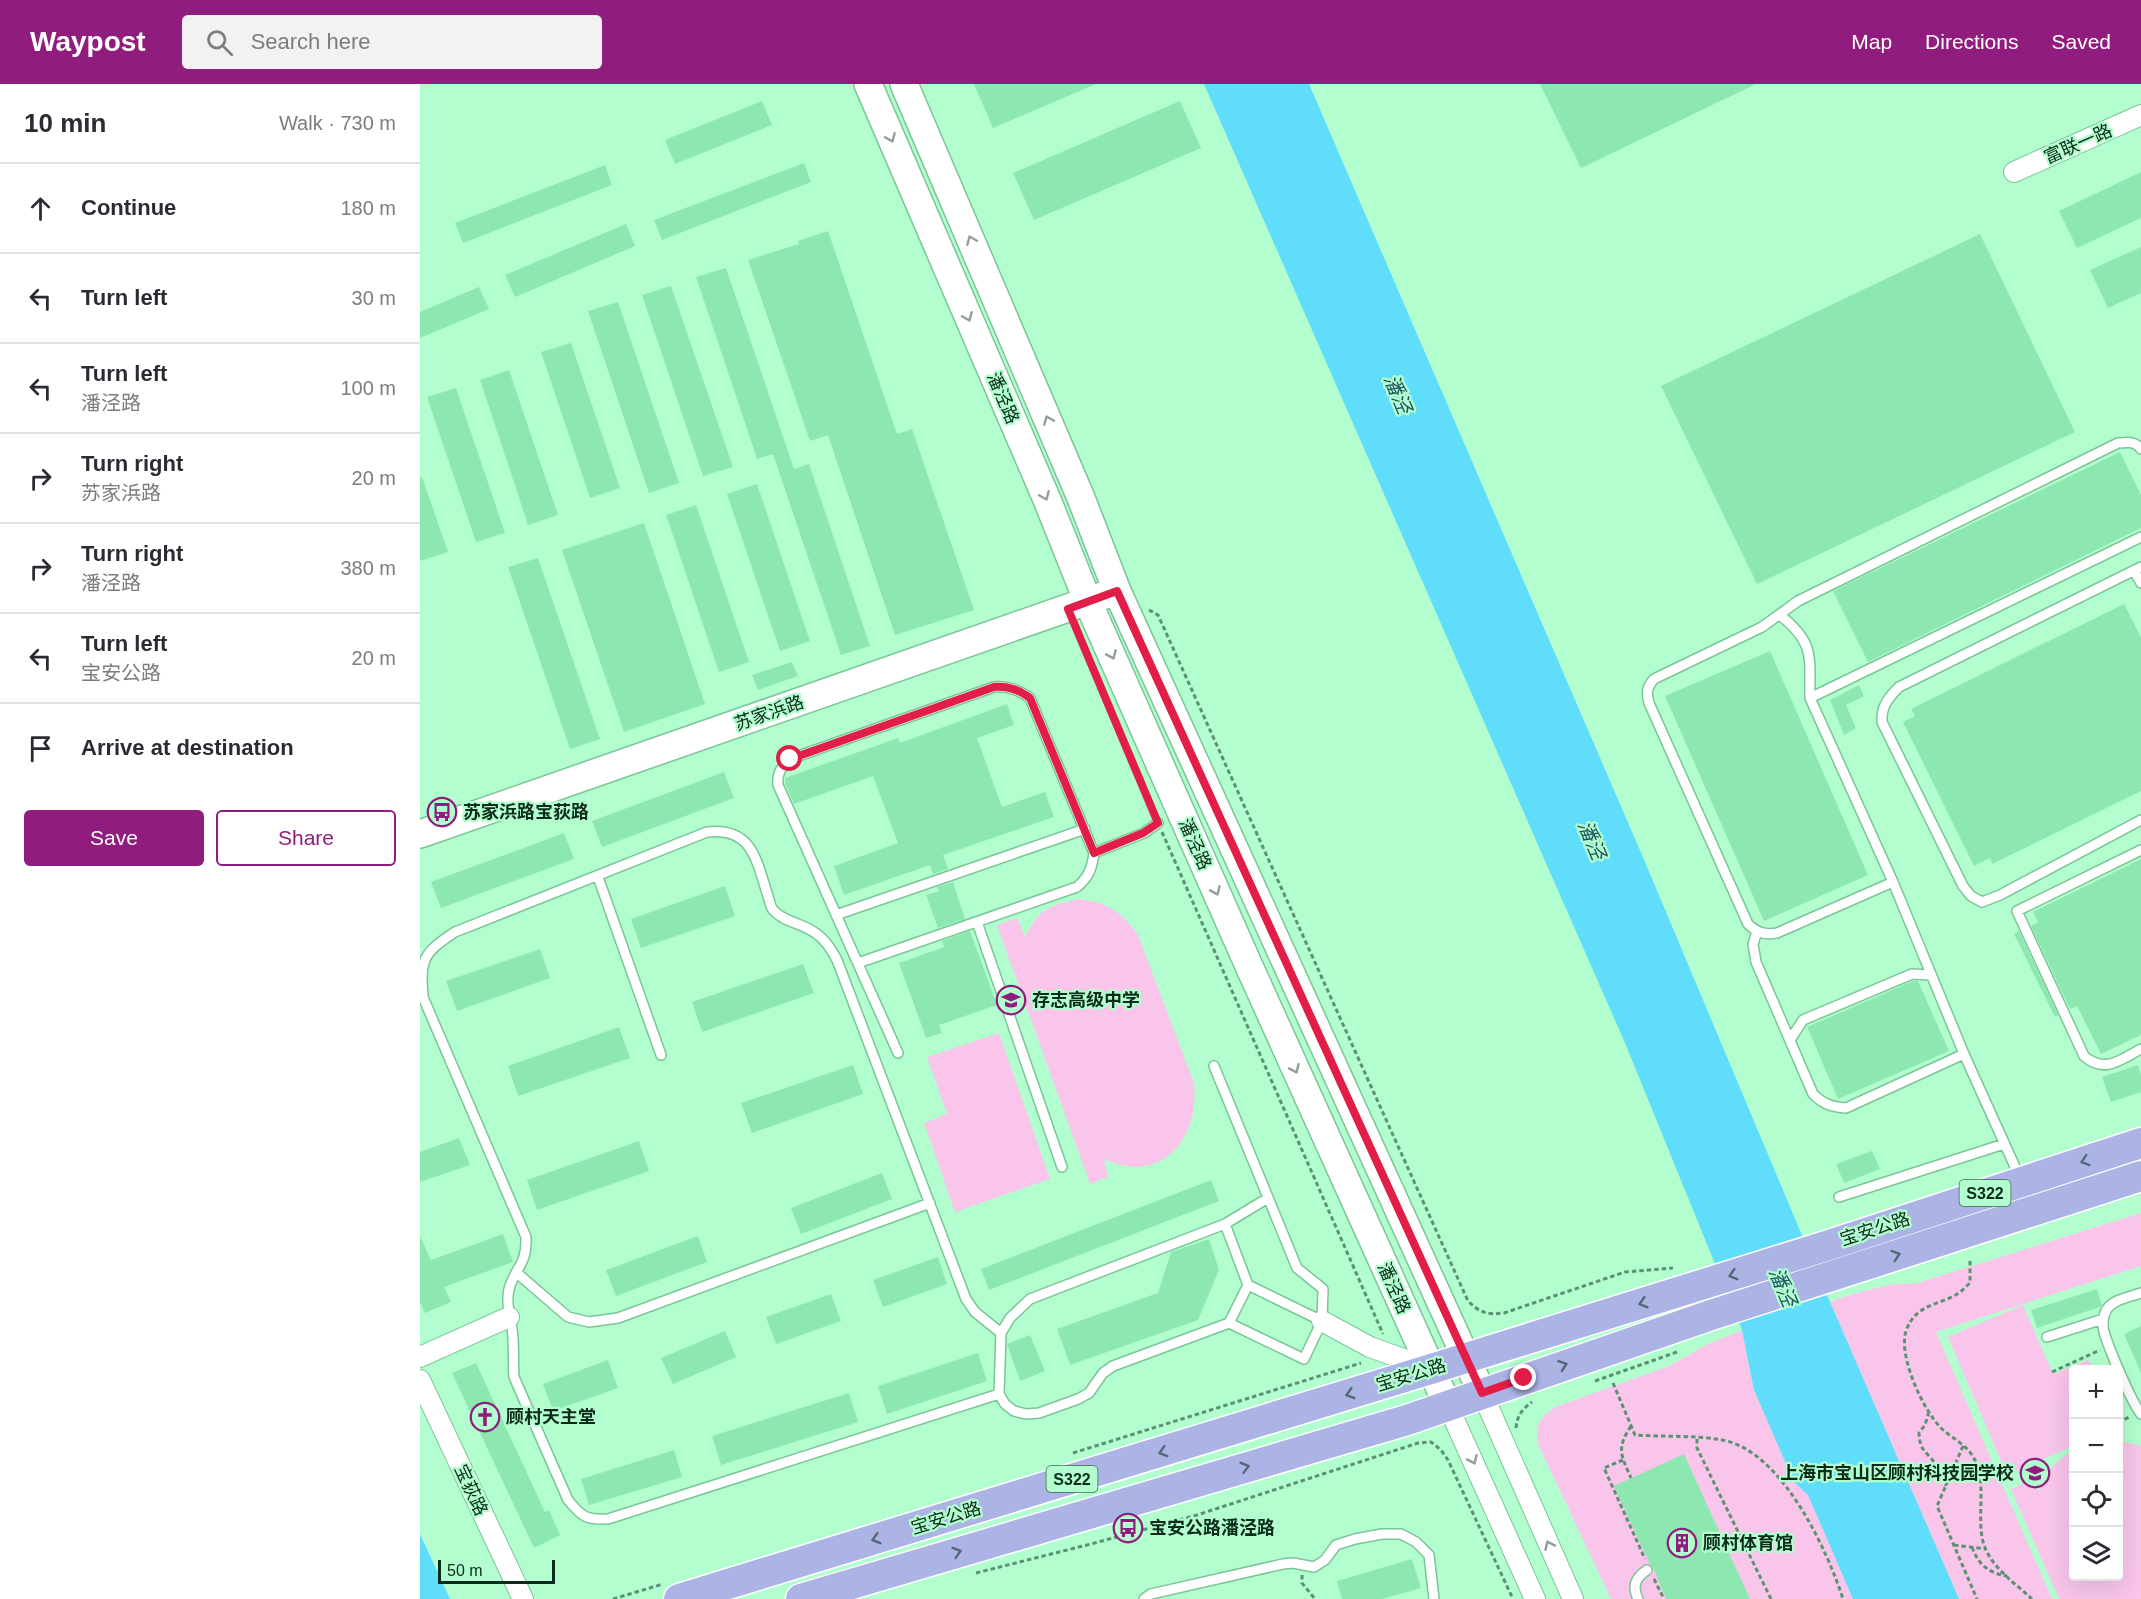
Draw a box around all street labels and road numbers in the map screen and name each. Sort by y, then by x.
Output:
street label: 富联一路 [2041,120,2115,168]
street label: 潘泾路 [983,369,1023,427]
street label: 苏家浜路 [732,692,806,734]
street label: 潘泾路 [1175,815,1215,873]
road number: S322 [1960,1180,2010,1206]
street label: 宝安公路 [1838,1208,1912,1250]
street label: 潘泾路 [1374,1259,1414,1317]
street label: 宝安公路 [1374,1355,1448,1395]
street label: 宝荻路 [451,1461,491,1519]
road number: S322 [1046,1466,1098,1492]
street label: 宝安公路 [909,1498,983,1538]

